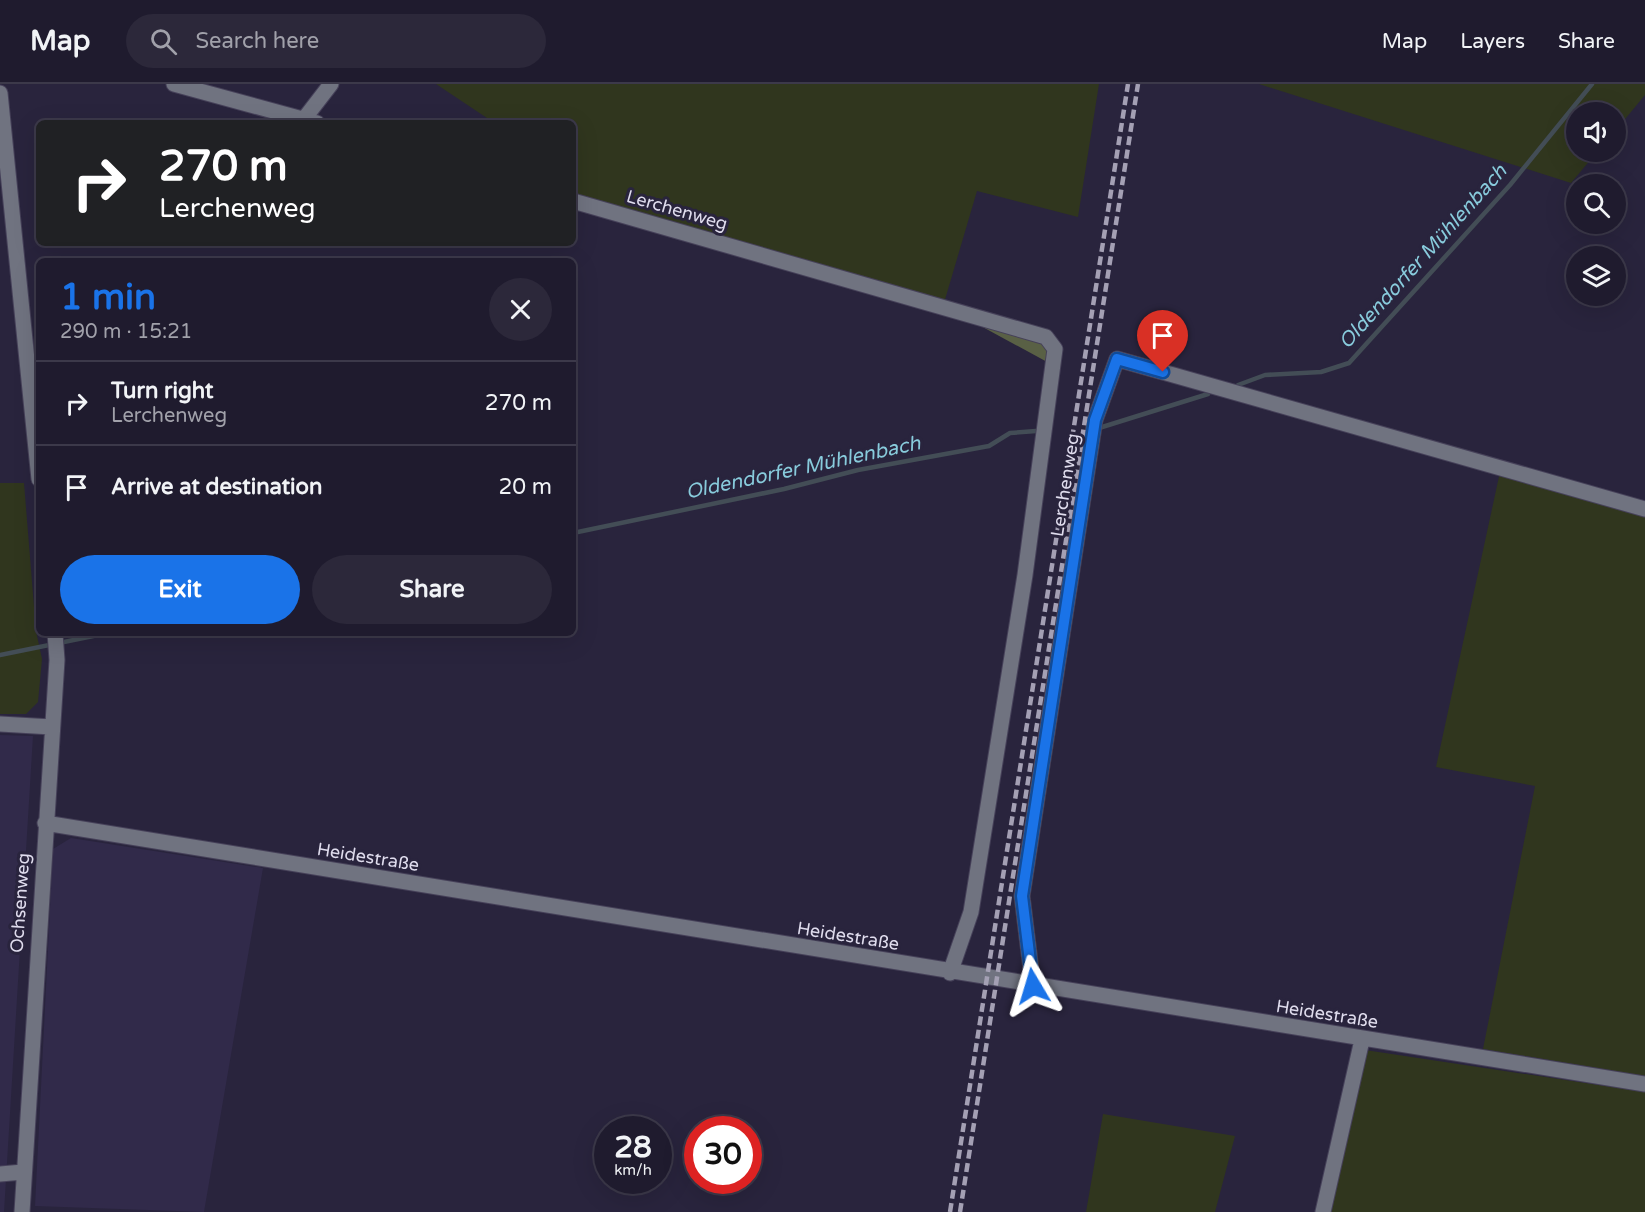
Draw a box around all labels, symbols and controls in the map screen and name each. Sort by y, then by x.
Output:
search box [126,14,546,68]
text: Map [30,24,90,58]
icon: search [147,25,180,58]
text: Search here [195,28,319,54]
text: Map [1382,29,1427,54]
text: Layers [1460,29,1525,54]
text: Share [1558,29,1615,54]
map controls [1566,102,1626,306]
button: sound [1566,102,1626,162]
text: 270 m [159,141,288,192]
icon: right [60,144,138,222]
water label: Oldendorfer Mühlenbach [1334,159,1513,354]
button: search [1566,174,1626,234]
street label: Lerchenweg [624,185,730,235]
text: Lerchenweg [159,192,316,225]
button: layers [1566,246,1626,306]
text: 1 min [60,276,156,319]
button: close [489,278,552,341]
pin [1137,310,1188,372]
icon: arrive [1146,319,1179,352]
text: 290 m · 15:21 [60,320,192,344]
text: Turn right [111,378,213,404]
icon: right [60,387,93,420]
text: 270 m [485,390,552,416]
text: Lerchenweg [111,404,227,428]
water label: Oldendorfer Mühlenbach [683,431,923,505]
street label: Lerchenweg [1046,432,1084,538]
icon: arrive [60,471,93,504]
text: Arrive at destination [111,474,322,500]
text: 20 m [498,474,552,500]
button: Exit [60,555,300,624]
button: Share [312,555,552,624]
street label: Heidestraße [315,838,421,876]
street label: Ochsenweg [6,852,34,954]
street label: Heidestraße [795,917,901,955]
position arrow [1001,954,1065,1018]
street label: Heidestraße [1274,995,1380,1033]
speed limit sign: 30 [684,1116,762,1194]
text: 28 [614,1129,652,1166]
text: km/h [614,1161,652,1179]

